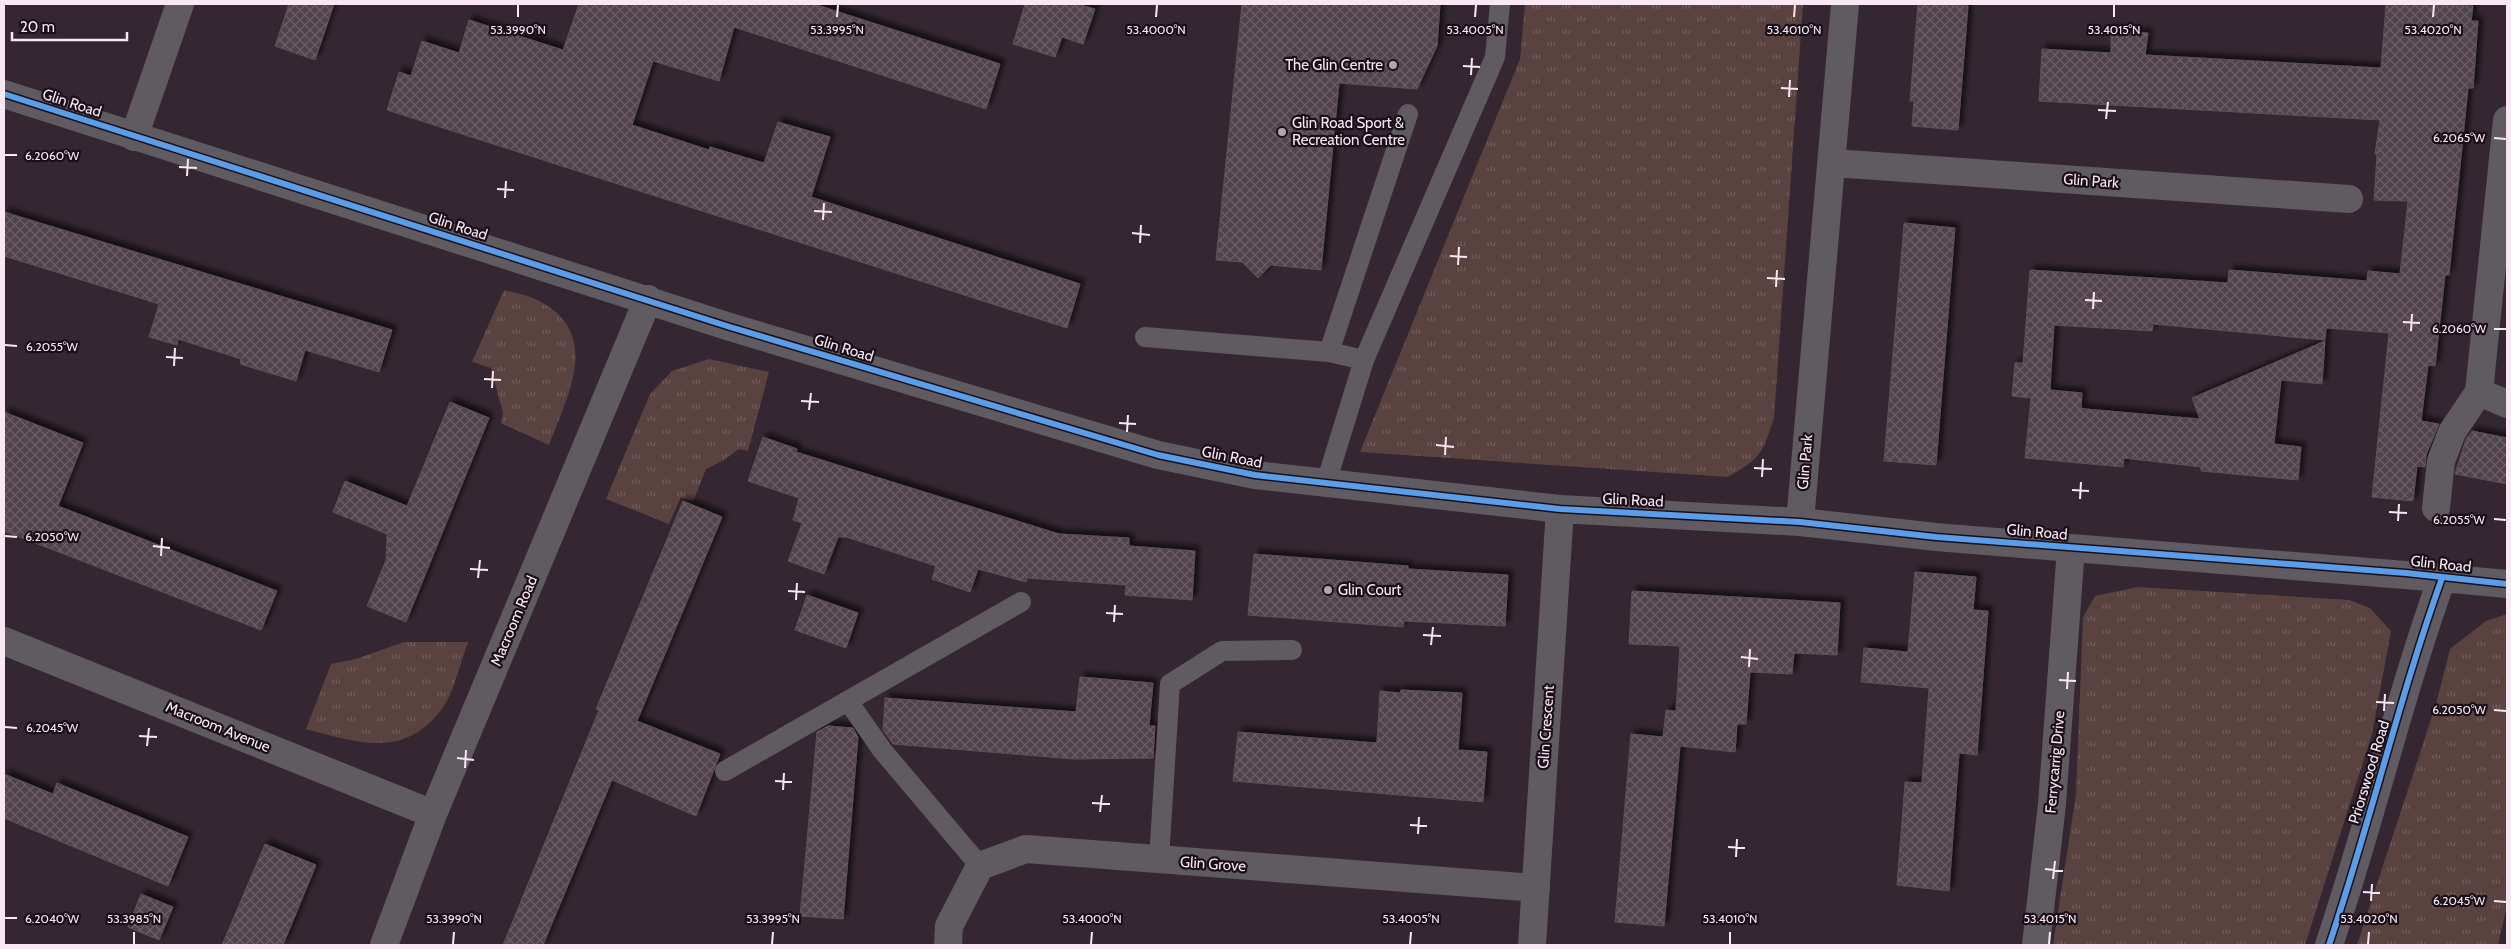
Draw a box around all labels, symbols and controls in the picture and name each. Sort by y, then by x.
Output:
scale bar [12,10,128,42]
text: 20 m [20,18,55,36]
text: 53.3990°N [490,22,546,37]
text: 53.3995°N [810,22,864,37]
text: 53.4000°N [1126,22,1186,37]
text: 53.4005°N [1446,22,1504,37]
text: 53.4010°N [1766,22,1822,37]
text: 53.4015°N [2087,22,2141,37]
text: 53.4020°N [2404,22,2462,37]
place label: The Glin Centre [1285,56,1383,74]
marker: The Glin Centre [1387,59,1399,71]
street label: Glin Road [40,85,104,121]
place label: Glin Road Sport & Recreation Centre [1292,114,1405,149]
marker: Glin Road Sport & Recreation Centre [1276,126,1288,138]
text: 6.2065°W [2433,130,2486,145]
text: 6.2060°W [25,148,80,163]
street label: Glin Park [2063,170,2120,192]
street label: Glin Road [426,208,490,244]
text: 6.2060°W [2432,321,2487,336]
street label: Glin Road [812,330,876,366]
text: 6.2055°W [26,339,79,354]
street label: Glin Park [1794,433,1816,490]
street label: Glin Road [1200,442,1264,472]
street label: Glin Road [1602,489,1664,511]
text: 6.2055°W [2433,512,2486,527]
street label: Glin Road [2006,520,2068,544]
text: 6.2050°W [25,529,79,544]
street label: Glin Road [2410,552,2472,576]
street label: Macroom Road [487,573,541,669]
place label: Glin Court [1338,581,1401,599]
marker: Glin Court [1322,584,1334,596]
street label: Glin Crescent [1534,685,1558,769]
street label: Macroom Avenue [163,698,273,756]
text: 6.2050°W [2432,702,2486,717]
street label: Ferrycarrig Drive [2042,710,2068,814]
street label: Priorswood Road [2345,718,2393,826]
text: 6.2045°W [26,720,79,735]
street label: Glin Grove [1179,853,1247,875]
text: 6.2045°W [2433,893,2486,908]
text: 6.2040°W [25,911,80,926]
text: 53.3985°N [107,911,161,926]
text: 53.3990°N [426,911,482,926]
text: 53.3995°N [746,911,800,926]
text: 53.4000°N [1062,911,1122,926]
text: 53.4005°N [1382,911,1440,926]
text: 53.4010°N [1702,911,1758,926]
text: 53.4015°N [2023,911,2077,926]
text: 53.4020°N [2340,911,2398,926]

